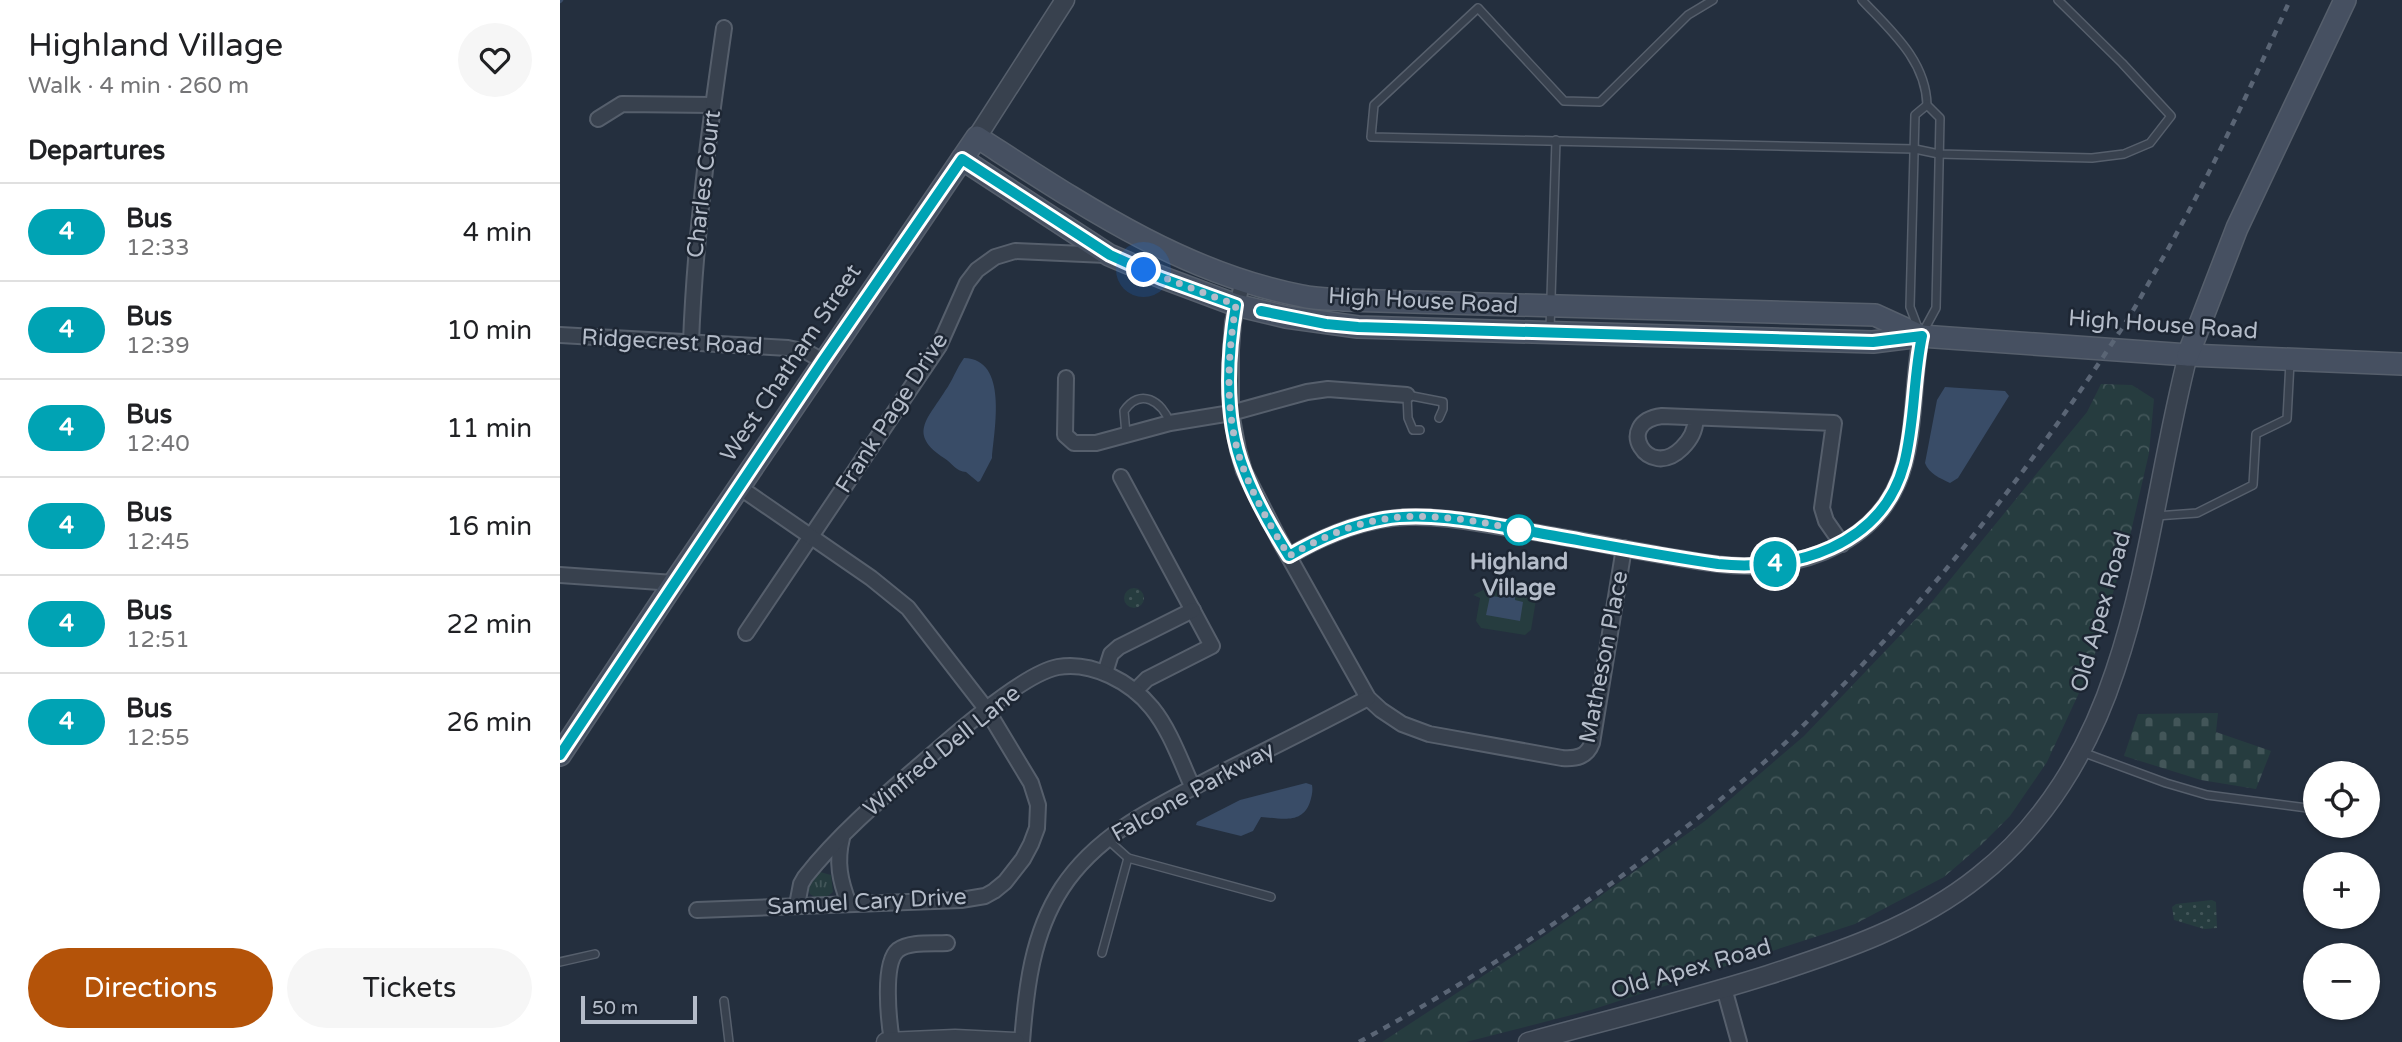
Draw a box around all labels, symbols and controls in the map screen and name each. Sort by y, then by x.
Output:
button: heart [458,23,532,97]
text: Highland Village [28,26,283,65]
text: Walk · 4 min · 260 m [28,72,249,100]
street label: Charles Court [681,108,727,260]
text: Departures [28,135,165,166]
text: Bus [126,203,172,234]
text: 4 [59,217,74,246]
text: 4 min [463,217,532,248]
text: 12:33 [126,234,190,262]
your location [1126,252,1161,287]
street label: West Chatham Street [714,259,868,467]
street label: High House Road [1327,282,1519,320]
text: Bus [126,301,172,332]
street label: High House Road [2067,304,2259,346]
text: 4 [59,315,74,344]
text: 10 min [446,315,532,346]
street label: Ridgecrest Road [581,323,763,361]
street label: Frank Page Drive [830,328,954,498]
text: 12:39 [126,332,190,360]
text: Bus [126,399,172,430]
text: 4 [59,413,74,442]
text: 11 min [446,413,532,444]
text: 12:40 [126,430,190,458]
text: Bus [126,497,172,528]
text: 4 [59,511,74,540]
text: 16 min [446,511,532,542]
marker: Highland Village [1504,515,1534,545]
text: 12:45 [126,528,190,556]
street label: Old Apex Road [2065,529,2137,695]
line badge: 4 [1752,541,1798,587]
place label: Highland Village [1470,548,1568,602]
text: 4 [1767,549,1783,578]
street label: Matheson Place [1574,569,1634,745]
text: Bus [126,595,172,626]
text: 4 [59,609,74,638]
text: 22 min [446,609,532,640]
text: 12:51 [126,626,190,654]
street label: Winfred Dell Lane [858,679,1026,823]
text: Bus [126,693,172,724]
text: 4 [59,707,74,736]
text: 26 min [446,707,532,738]
text: 12:55 [126,724,190,752]
street label: Falcone Parkway [1106,736,1280,848]
map controls [2303,761,2380,1020]
button: locate [2303,761,2380,838]
button: + [2303,852,2380,929]
street label: Samuel Cary Drive [767,883,967,921]
street label: Old Apex Road [1608,933,1774,1005]
button: − [2303,943,2380,1020]
button: Directions [28,948,273,1028]
button: Tickets [287,948,532,1028]
scale bar [581,993,696,1025]
text: 50 m [592,997,638,1019]

